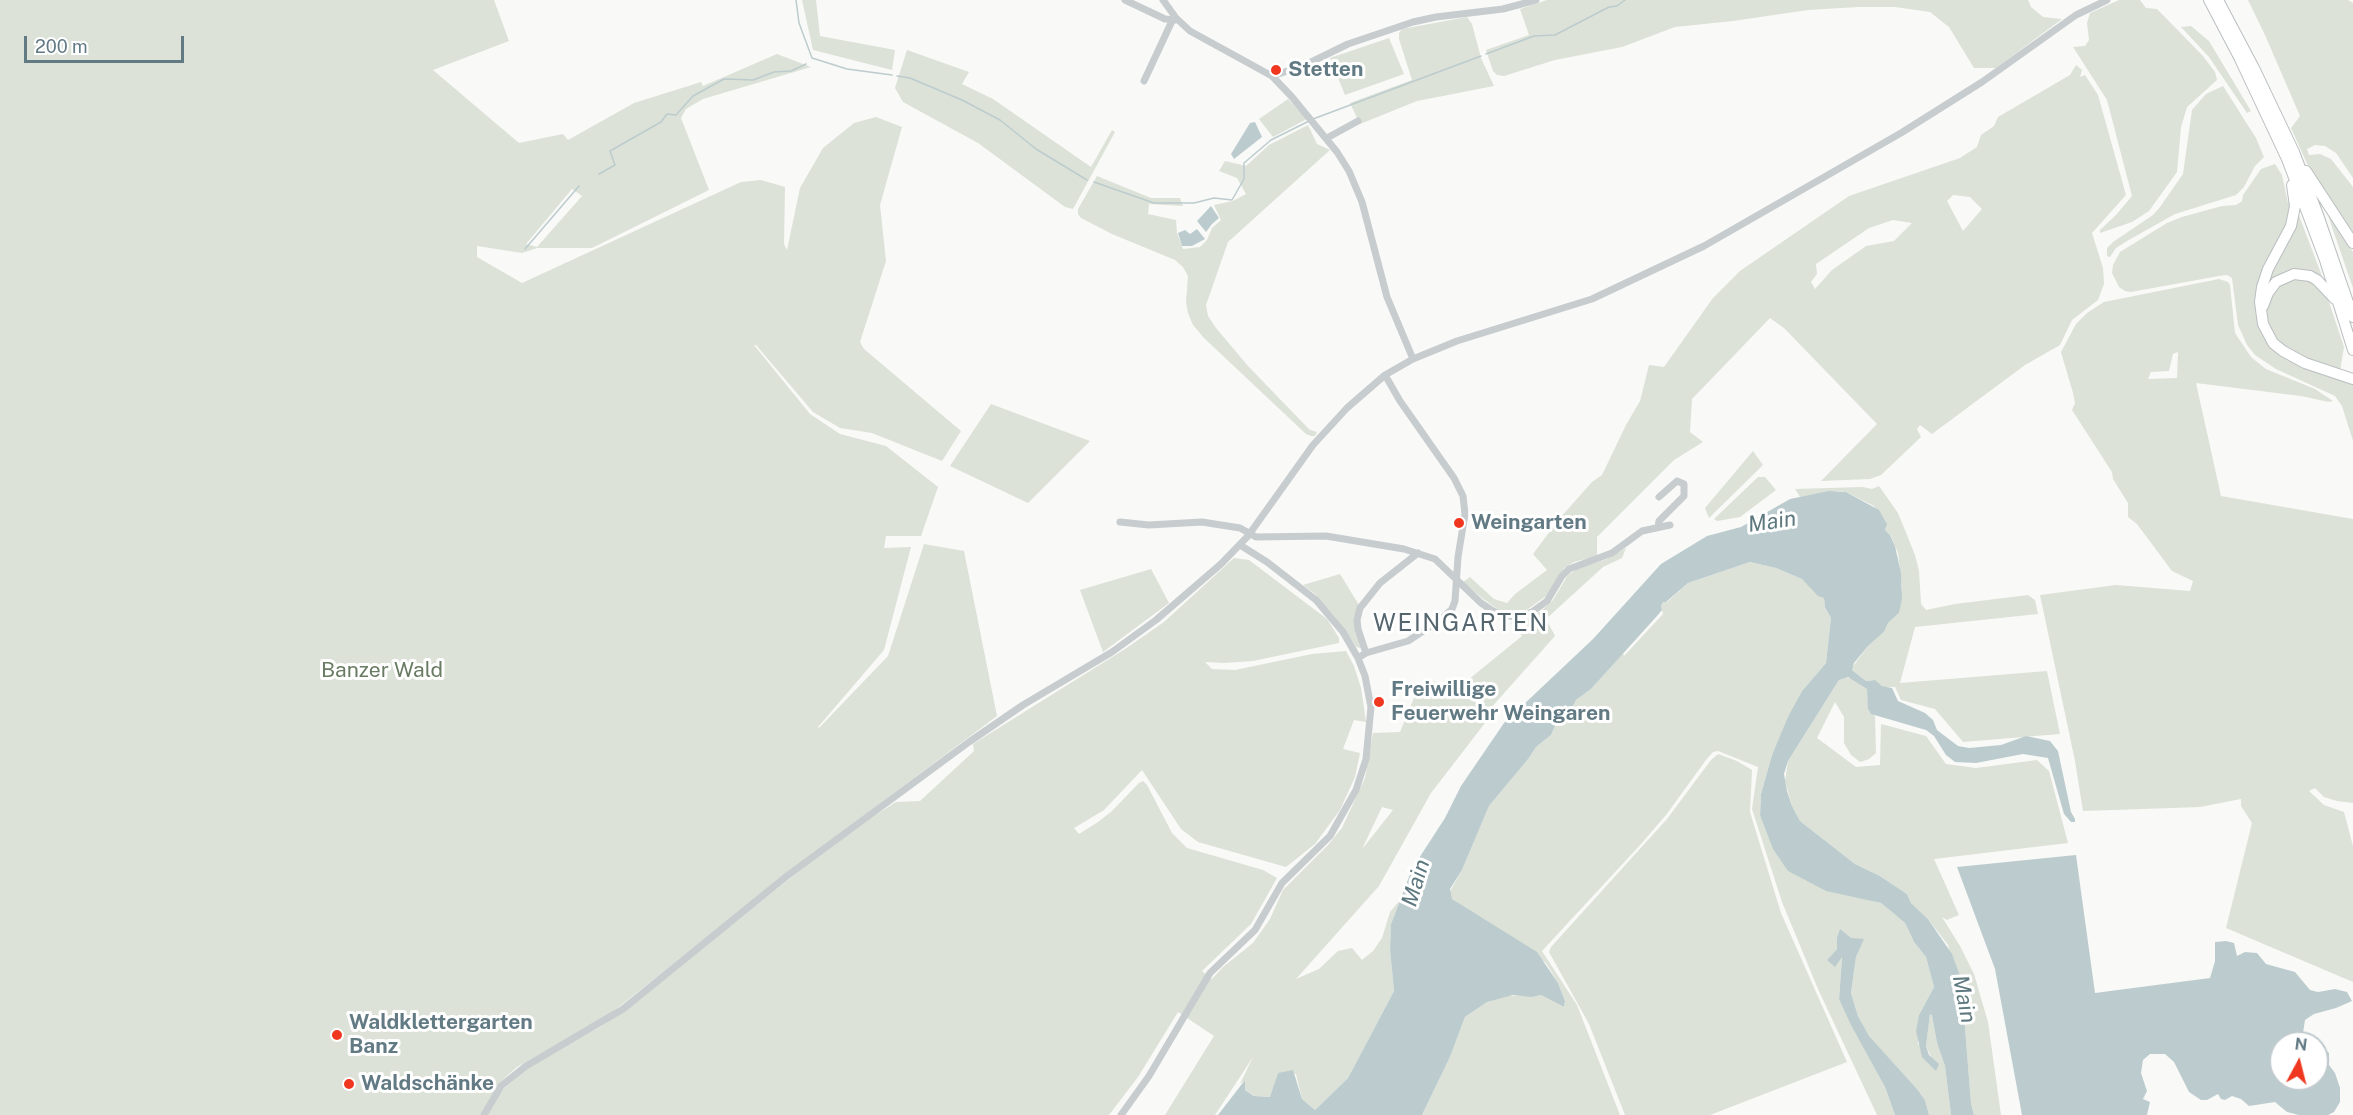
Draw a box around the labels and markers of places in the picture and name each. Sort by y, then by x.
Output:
place label: Stetten [1288,57,1363,83]
marker: Stetten [1269,63,1283,77]
place label: Weingarten [1471,510,1587,536]
marker: Weingarten [1452,516,1466,530]
place label: Freiwillige Feuerwehr Weingaren [1391,677,1611,727]
marker: Freiwillige Feuerwehr Weingaren [1372,695,1386,709]
place label: Waldklettergarten Banz [349,1010,533,1060]
marker: Waldklettergarten Banz [330,1028,344,1042]
place label: Waldschänke [361,1071,494,1097]
marker: Waldschänke [342,1077,356,1091]

